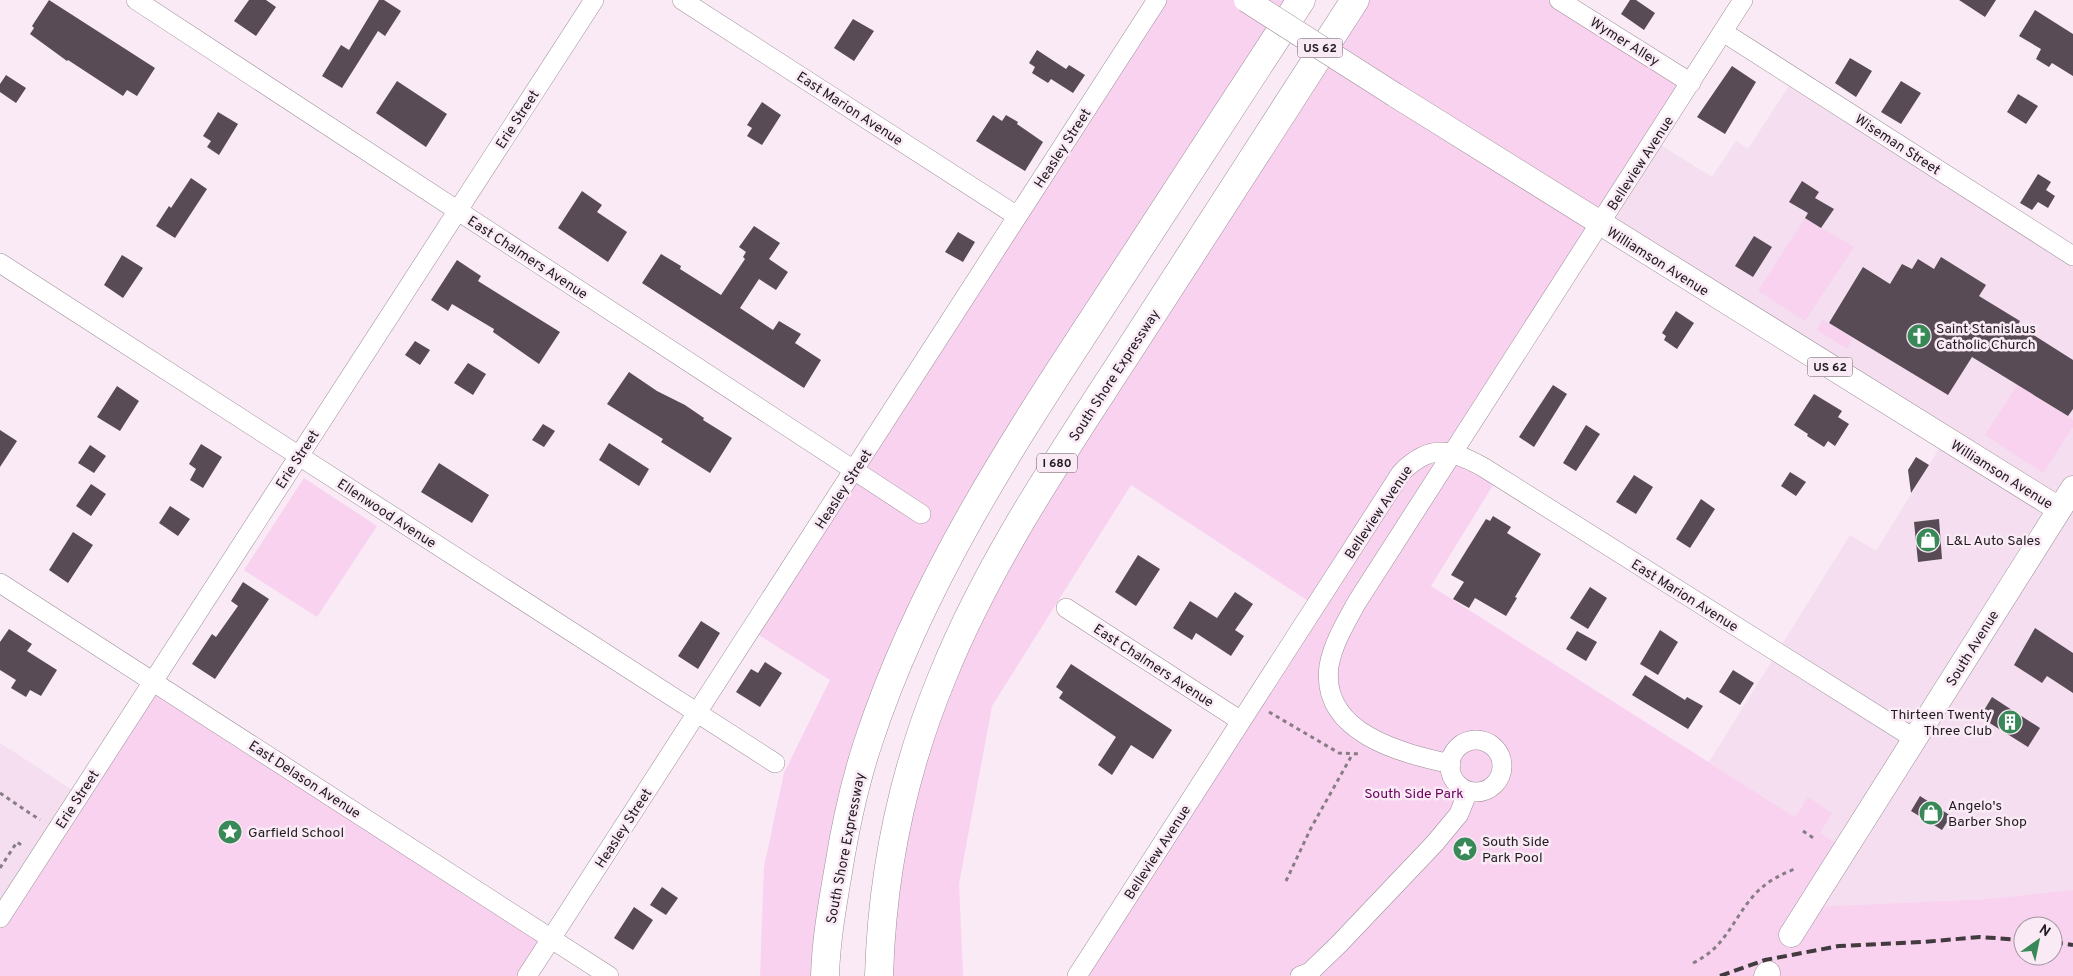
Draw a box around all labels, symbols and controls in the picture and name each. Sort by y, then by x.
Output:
street label: Wymer Alley [1586,14,1662,70]
road number: US 62 [1298,38,1342,58]
street label: East Marion Avenue [793,69,905,150]
street label: Erie Street [493,87,544,152]
street label: Heasley Street [1031,106,1095,192]
street label: Wiseman Street [1851,111,1943,179]
street label: Belleview Avenue [1604,113,1678,214]
street label: East Chalmers Avenue [464,213,590,303]
street label: Williamson Avenue [1603,224,1711,301]
street label: South Shore Expressway [1066,307,1164,445]
place label: Saint Stanislaus Catholic Church [1936,321,2036,354]
church icon: Saint Stanislaus Catholic Church [1906,323,1932,349]
road number: US 62 [1808,358,1852,377]
street label: Erie Street [273,427,324,492]
street label: Williamson Avenue [1947,437,2055,514]
street label: Heasley Street [812,447,876,533]
road number: I 680 [1037,453,1077,472]
street label: Belleview Avenue [1342,463,1417,563]
street label: Ellenwood Avenue [334,476,439,553]
shop icon: L&L Auto Sales [1915,527,1941,553]
place label: L&L Auto Sales [1946,533,2041,550]
street label: East Marion Avenue [1627,556,1741,636]
street label: South Avenue [1943,608,2003,690]
street label: East Chalmers Avenue [1090,621,1216,711]
place label: Thirteen Twenty Three Club [1890,707,1992,740]
building icon: Thirteen Twenty Three Club [1997,709,2023,735]
street label: East Delason Avenue [245,738,363,823]
street label: Erie Street [53,767,104,832]
street label: South Shore Expressway [823,771,869,925]
street label: Heasley Street [592,786,656,872]
park label: South Side Park [1364,786,1464,803]
place label: Angelo's Barber Shop [1948,798,2027,831]
shop icon: Angelo's Barber Shop [1918,800,1944,826]
street label: Belleview Avenue [1121,802,1195,903]
place icon: Garfield School [217,819,243,845]
place label: Garfield School [248,825,344,842]
place label: South Side Park Pool [1482,834,1549,867]
place icon: South Side Park Pool [1452,836,1478,862]
north arrow [2013,916,2063,966]
text: N [2035,921,2053,941]

